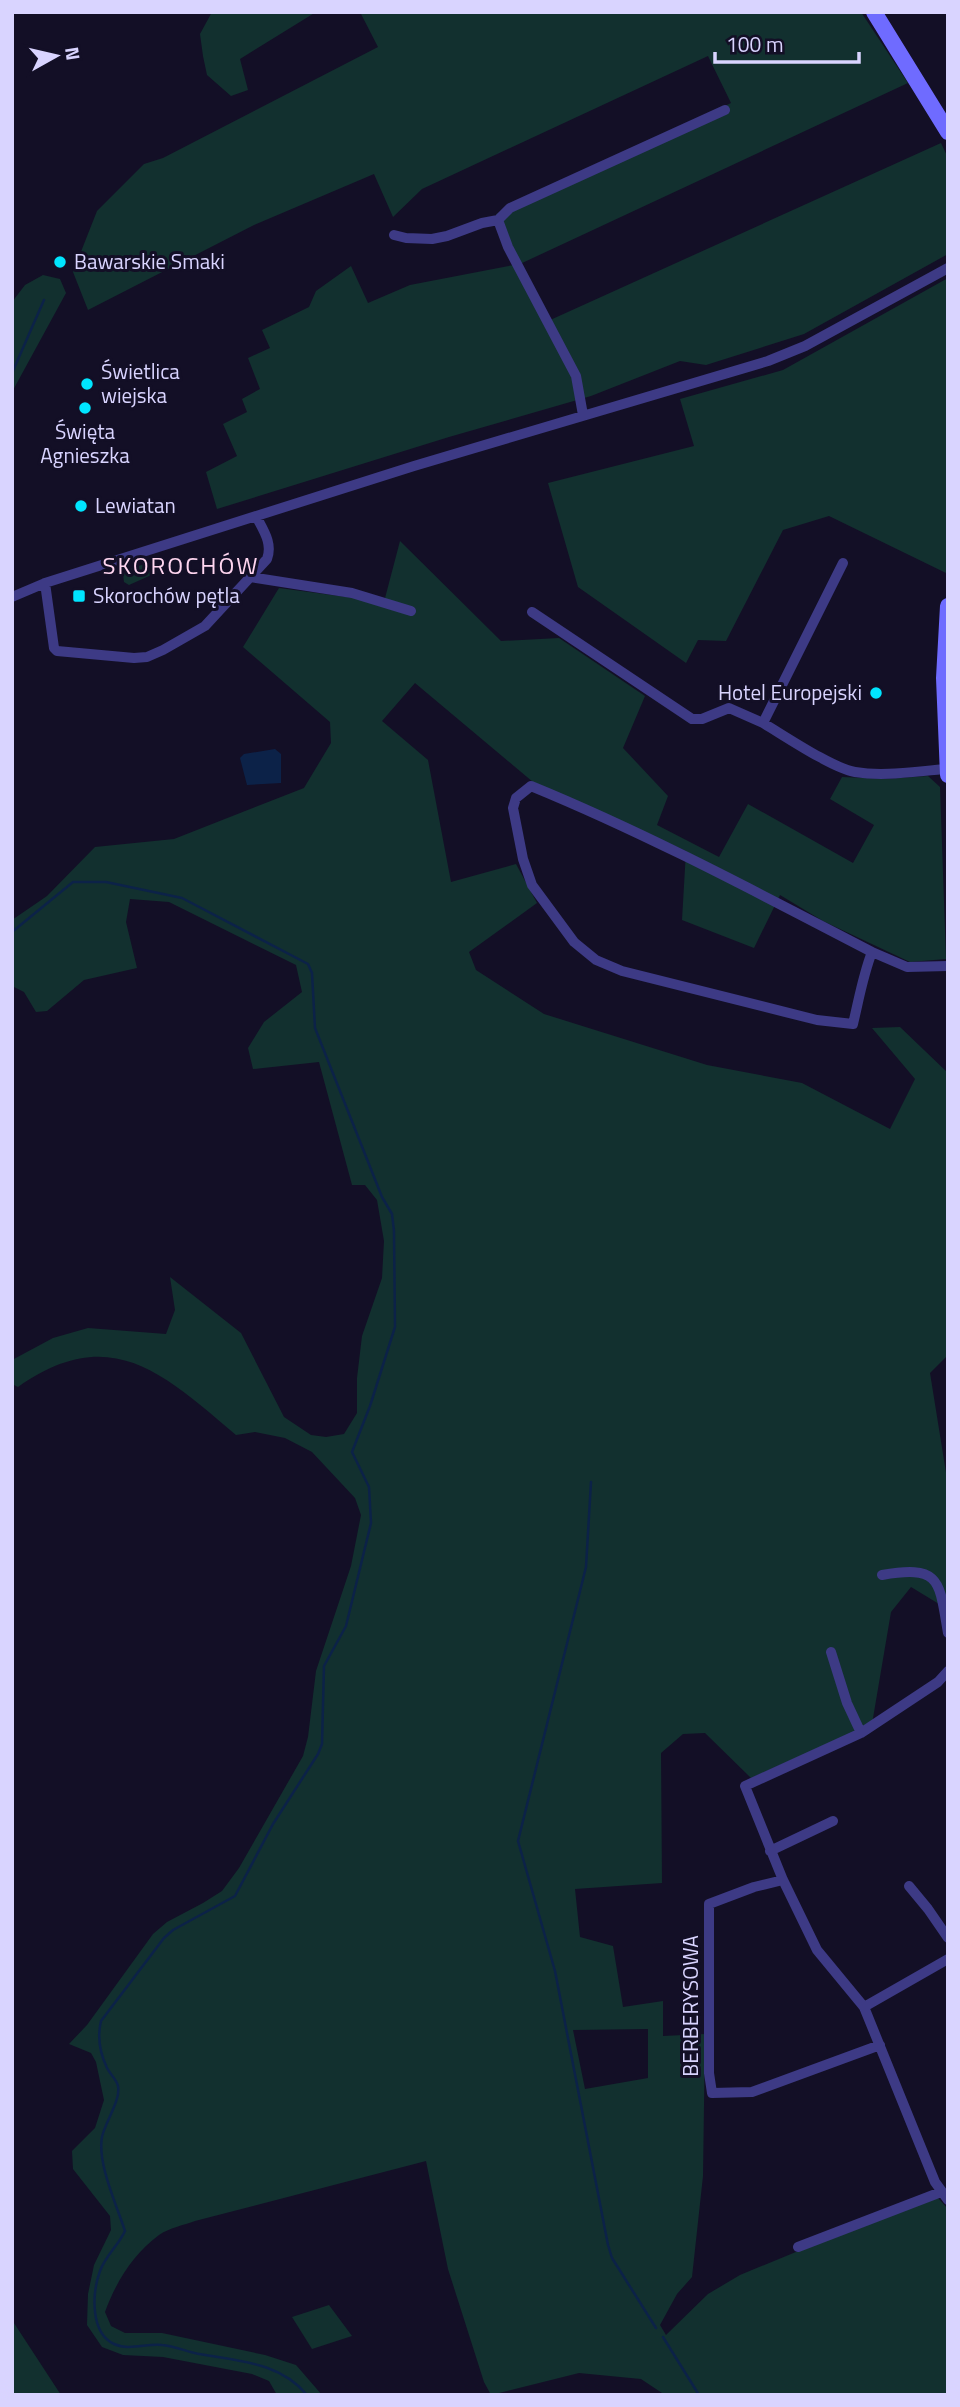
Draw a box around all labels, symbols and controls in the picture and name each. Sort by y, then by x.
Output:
north arrow [21,21,91,91]
scale bar [715,21,858,65]
text: 100 m [726,28,783,60]
text: N [58,45,89,62]
place label: Bawarskie Smaki [74,245,225,277]
marker: Bawarskie Smaki [52,254,68,270]
place label: Świetlica wiejska [101,355,180,411]
marker: Świetlica wiejska [79,376,95,392]
marker: Święta Agnieszka [77,400,93,416]
place label: Święta Agnieszka [40,415,130,471]
place label: Lewiatan [95,489,176,521]
marker: Lewiatan [73,498,89,514]
district label: SKOROCHÓW [102,547,260,583]
place label: Skorochów pętla [93,579,240,611]
marker: Skorochów pętla [71,588,87,604]
place label: Hotel Europejski [718,676,862,708]
marker: Hotel Europejski [868,685,884,701]
street label: BERBERYSOWA [674,1935,706,2077]

